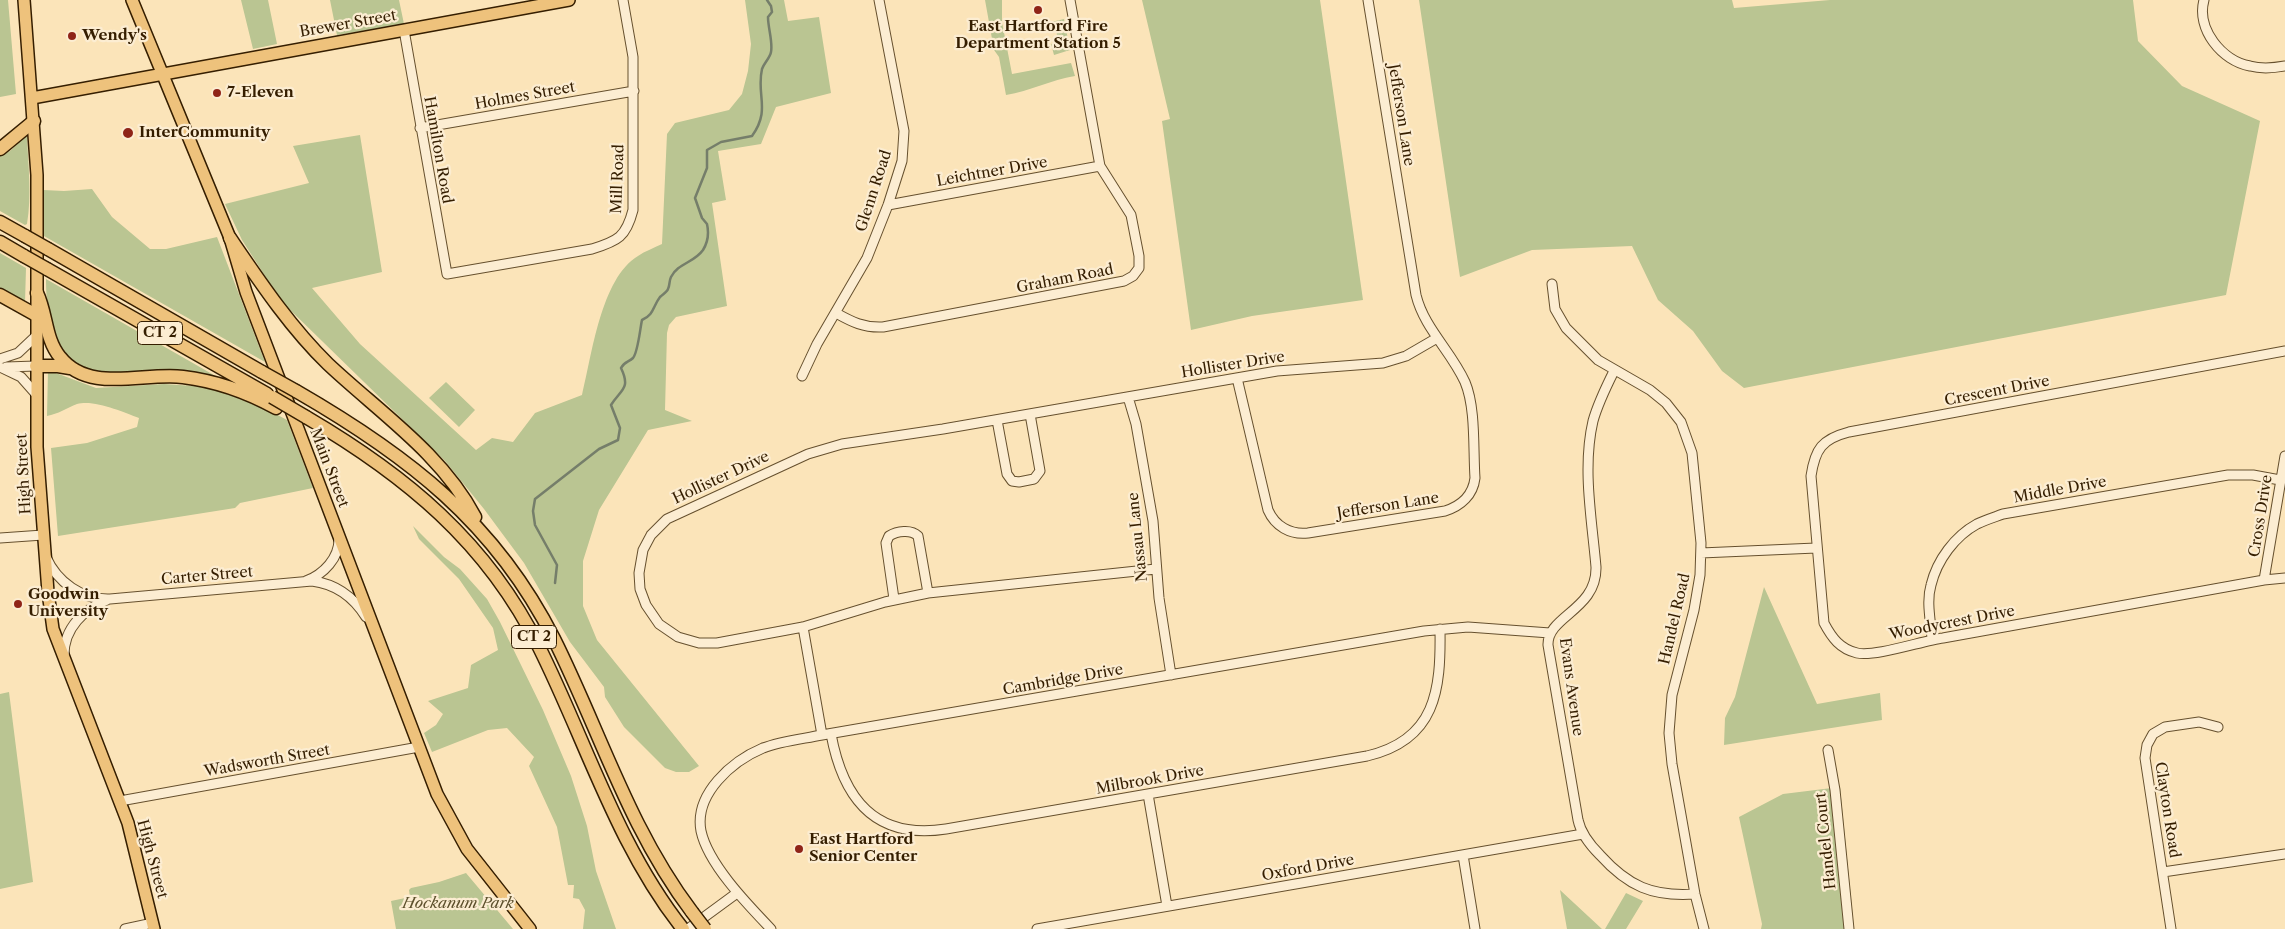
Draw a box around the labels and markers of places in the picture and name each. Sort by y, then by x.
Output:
marker: East Hartford Fire Department Station 5 [1032,4,1044,16]
place label: East Hartford Fire Department Station 5 [955,18,1121,53]
place label: Wendy's [82,27,147,45]
marker: Wendy's [66,30,78,42]
place label: 7-Eleven [227,84,294,102]
marker: 7-Eleven [211,87,223,99]
place label: InterCommunity [139,124,270,142]
marker: InterCommunity [121,126,135,140]
place label: Goodwin University [28,586,108,621]
marker: Goodwin University [12,598,24,610]
place label: East Hartford Senior Center [809,831,917,866]
marker: East Hartford Senior Center [793,843,805,855]

